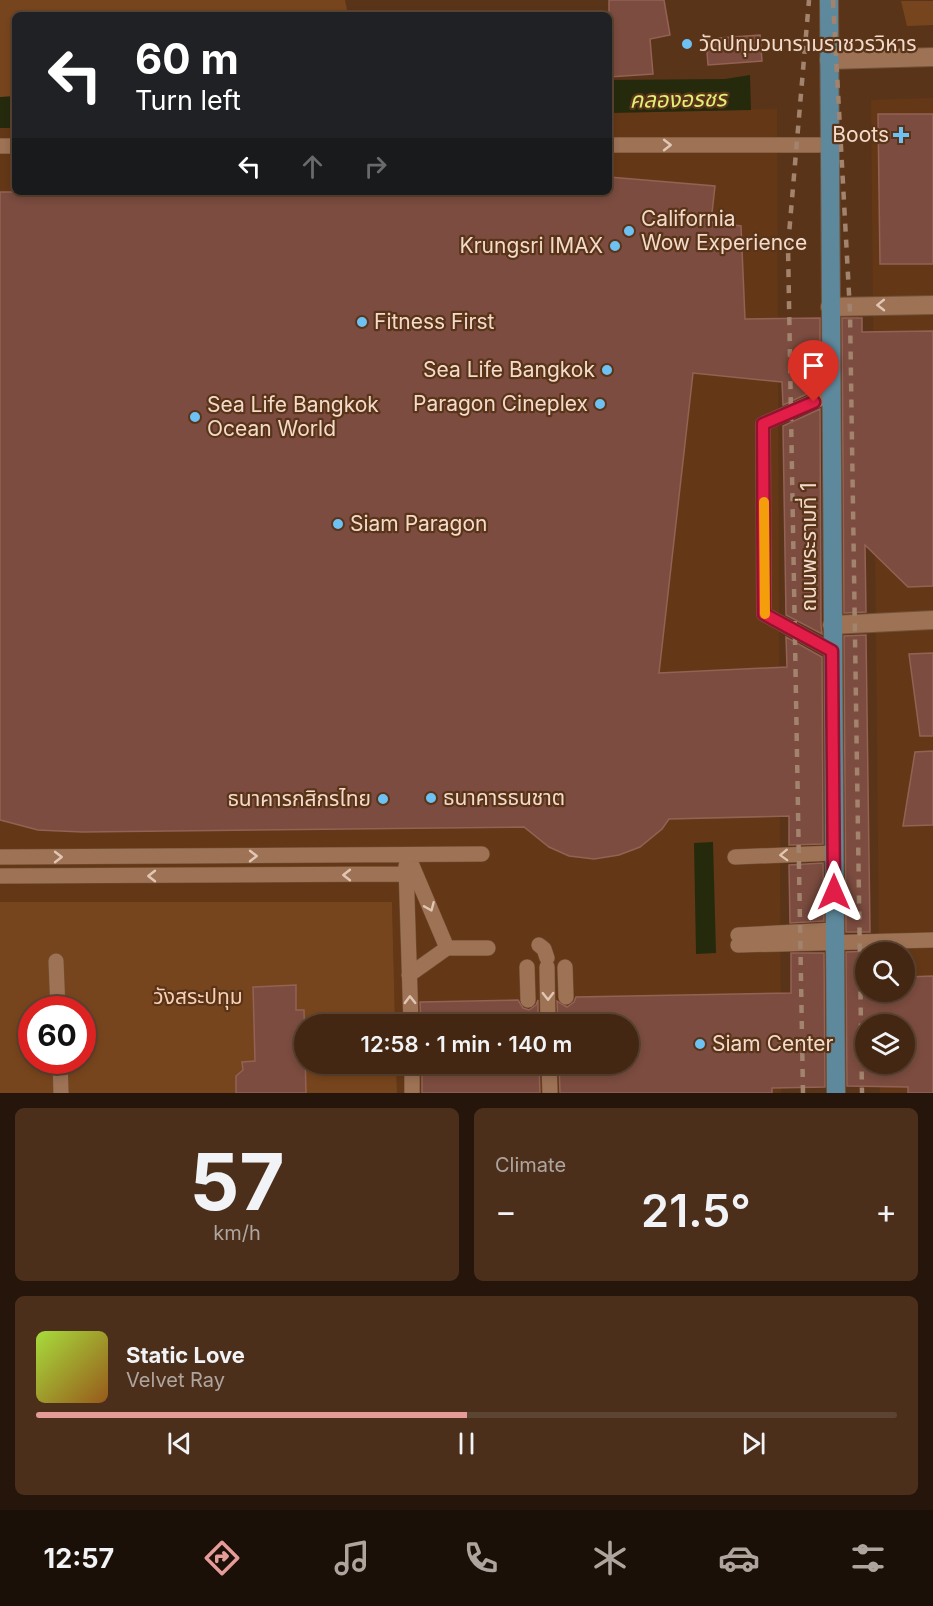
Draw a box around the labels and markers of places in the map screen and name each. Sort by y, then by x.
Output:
place label: วัดปทุมวนารามราชวรวิหาร [699,31,916,57]
marker: วัดปทุมวนารามราชวรวิหาร [680,37,694,51]
place label: Boots [832,122,889,147]
marker: Boots [894,128,908,142]
place label: California Wow Experience [641,206,807,255]
marker: California Wow Experience [622,224,636,238]
place label: Krungsri IMAX [460,233,603,258]
marker: Krungsri IMAX [608,239,622,253]
place label: Fitness First [374,309,495,334]
marker: Fitness First [355,315,369,329]
pin [788,340,839,402]
place label: Sea Life Bangkok [423,357,595,382]
marker: Sea Life Bangkok [600,363,614,377]
place label: Paragon Cineplex [413,391,588,416]
place label: Sea Life Bangkok Ocean World [207,392,379,441]
marker: Paragon Cineplex [593,397,607,411]
marker: Sea Life Bangkok Ocean World [188,410,202,424]
place label: Siam Paragon [350,511,487,536]
marker: Siam Paragon [331,517,345,531]
place label: ธนาคารธนชาต [443,785,565,810]
place label: ธนาคารกสิกรไทย [227,786,371,811]
marker: ธนาคารธนชาต [424,791,438,805]
marker: ธนาคารกสิกรไทย [376,792,390,806]
place label: Siam Center [712,1031,834,1056]
marker: Siam Center [693,1037,707,1051]

